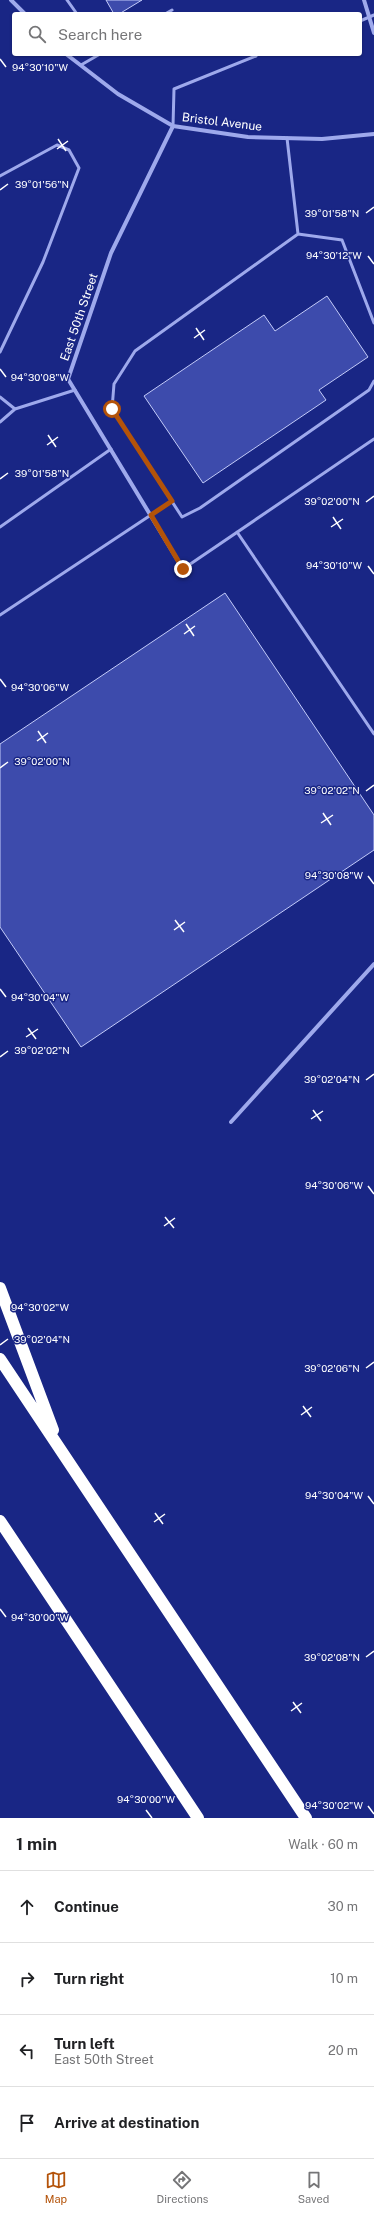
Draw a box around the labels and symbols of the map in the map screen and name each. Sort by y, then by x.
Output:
text: 94°30'10"W [12,61,68,73]
street label: Bristol Avenue [181,110,263,134]
text: 39°01'56"N [15,178,69,190]
text: 39°01'58"N [305,207,359,219]
text: 94°30'12"W [306,249,362,261]
street label: East 50th Street [57,271,101,363]
text: 94°30'08"W [11,371,70,383]
route start [103,400,121,418]
text: 39°01'58"N [15,467,69,479]
text: 39°02'00"N [304,495,360,507]
text: 94°30'10"W [306,559,362,571]
route end [174,560,192,578]
text: 94°30'06"W [11,681,69,693]
text: 39°02'00"N [14,755,70,767]
text: 39°02'02"N [304,784,360,796]
text: 94°30'08"W [305,869,364,881]
text: 94°30'04"W [11,991,70,1003]
text: 39°02'02"N [14,1044,70,1056]
text: 39°02'04"N [304,1073,360,1085]
text: 94°30'06"W [305,1179,363,1191]
text: 94°30'02"W [11,1301,69,1313]
text: 39°02'04"N [14,1333,70,1345]
text: 39°02'06"N [304,1362,360,1374]
text: 94°30'04"W [305,1489,364,1501]
text: 94°30'00"W [11,1611,69,1623]
text: 39°02'08"N [304,1651,360,1663]
text: 94°30'00"W [117,1793,175,1805]
text: 94°30'02"W [305,1799,363,1811]

